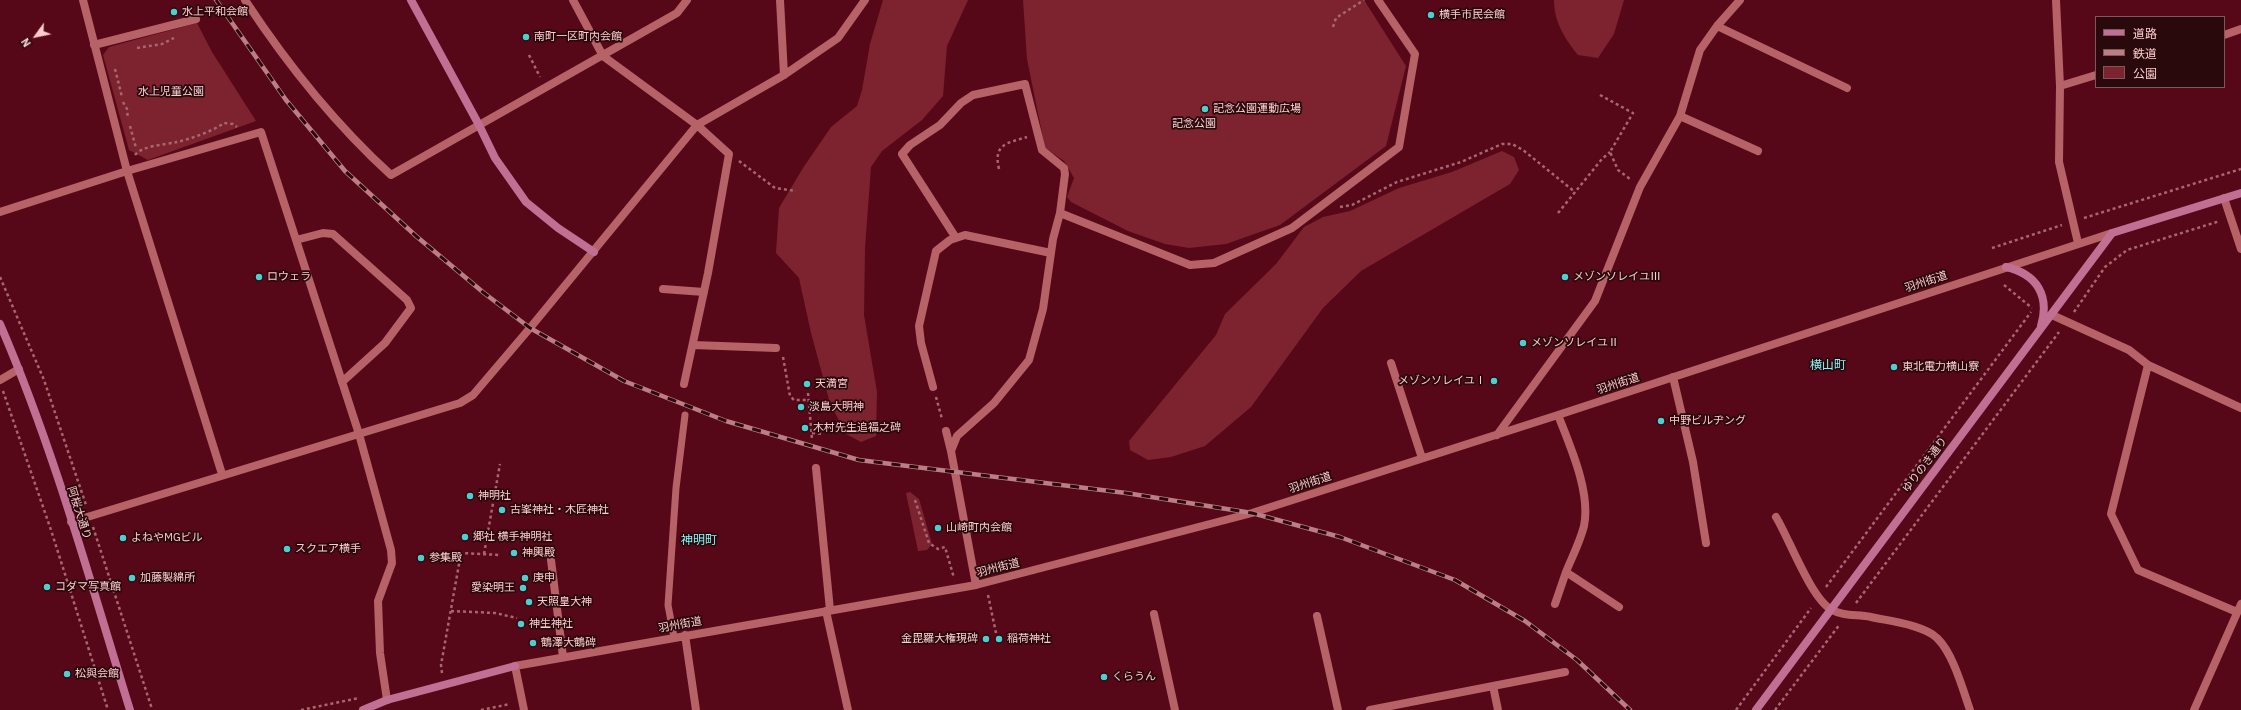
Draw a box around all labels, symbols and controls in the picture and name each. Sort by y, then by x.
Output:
place label: 水上平和会館 [182,5,248,19]
marker: 水上平和会館 [169,7,179,17]
place label: 横手市民会館 [1439,8,1505,22]
marker: 横手市民会館 [1426,10,1436,20]
north arrow [16,16,56,56]
legend [2095,16,2225,88]
text: 道路 [2133,26,2157,41]
place label: 南町一区町内会館 [534,30,622,44]
marker: 南町一区町内会館 [521,32,531,42]
text: N [18,35,34,50]
text: 鉄道 [2133,46,2157,61]
text: 公園 [2133,66,2157,81]
park label: 水上児童公園 [138,85,204,99]
place label: 記念公園運動広場 [1213,102,1301,116]
marker: 記念公園運動広場 [1200,104,1210,114]
park label: 記念公園 [1172,117,1216,131]
street label: 羽州街道 [1903,269,1949,295]
place label: ロウェラ [267,270,311,284]
place label: メゾンソレイユⅢ [1573,270,1661,284]
marker: ロウェラ [254,272,264,282]
marker: メゾンソレイユⅢ [1560,272,1570,282]
place label: メゾンソレイユⅡ [1531,336,1619,350]
marker: メゾンソレイユⅡ [1518,338,1528,348]
district label: 横山町 [1810,359,1846,373]
place label: 東北電力横山寮 [1902,360,1979,374]
marker: 東北電力横山寮 [1889,362,1899,372]
street label: 羽州街道 [1595,371,1641,397]
place label: メゾンソレイユⅠ [1398,374,1486,388]
marker: メゾンソレイユⅠ [1489,376,1499,386]
place label: 天満宮 [815,377,848,391]
marker: 天満宮 [802,379,812,389]
place label: 淡島大明神 [809,400,864,414]
marker: 淡島大明神 [796,402,806,412]
place label: 中野ビルヂング [1669,414,1746,428]
marker: 中野ビルヂング [1656,416,1666,426]
place label: 木村先生追福之碑 [813,421,901,435]
marker: 木村先生追福之碑 [800,423,810,433]
street label: ゆりのき通り [1900,435,1950,495]
street label: 羽州街道 [1287,470,1333,496]
street label: 阿桜大通り [64,485,94,541]
place label: 神明社 [478,489,511,503]
marker: 神明社 [465,491,475,501]
place label: 古峯神社・木匠神社 [510,503,609,517]
marker: 古峯神社・木匠神社 [497,505,507,515]
place label: 山崎町内会館 [946,521,1012,535]
marker: 山崎町内会館 [933,523,943,533]
place label: 郷社 横手神明社 [473,530,553,544]
place label: よねやMGビル [131,531,203,545]
marker: 郷社 横手神明社 [460,532,470,542]
marker: よねやMGビル [118,533,128,543]
district label: 神明町 [681,534,717,548]
place label: スクエア横手 [295,542,361,556]
marker: スクエア横手 [282,544,292,554]
place label: 神輿殿 [522,546,555,560]
marker: 神輿殿 [509,548,519,558]
place label: 参集殿 [429,551,462,565]
marker: 参集殿 [416,553,426,563]
street label: 羽州街道 [975,556,1021,580]
place label: 加藤製綿所 [140,571,195,585]
place label: 庚申 [533,571,555,585]
marker: 加藤製綿所 [127,573,137,583]
marker: 庚申 [520,573,530,583]
place label: コダマ写真館 [55,580,121,594]
place label: 愛染明王 [471,581,515,595]
marker: コダマ写真館 [42,582,52,592]
marker: 愛染明王 [518,583,528,593]
place label: 天照皇大神 [537,595,592,609]
marker: 天照皇大神 [524,597,534,607]
street label: 羽州街道 [657,615,703,635]
place label: 神生神社 [529,617,573,631]
marker: 神生神社 [516,619,526,629]
place label: 金毘羅大権現碑 [901,632,978,646]
place label: 稲荷神社 [1007,632,1051,646]
marker: 金毘羅大権現碑 [981,634,991,644]
marker: 稲荷神社 [994,634,1004,644]
place label: 鶴澤大鶴碑 [541,636,596,650]
marker: 鶴澤大鶴碑 [528,638,538,648]
place label: 松與会館 [75,667,119,681]
marker: 松與会館 [62,669,72,679]
place label: くらうん [1112,670,1156,684]
marker: くらうん [1099,672,1109,682]

